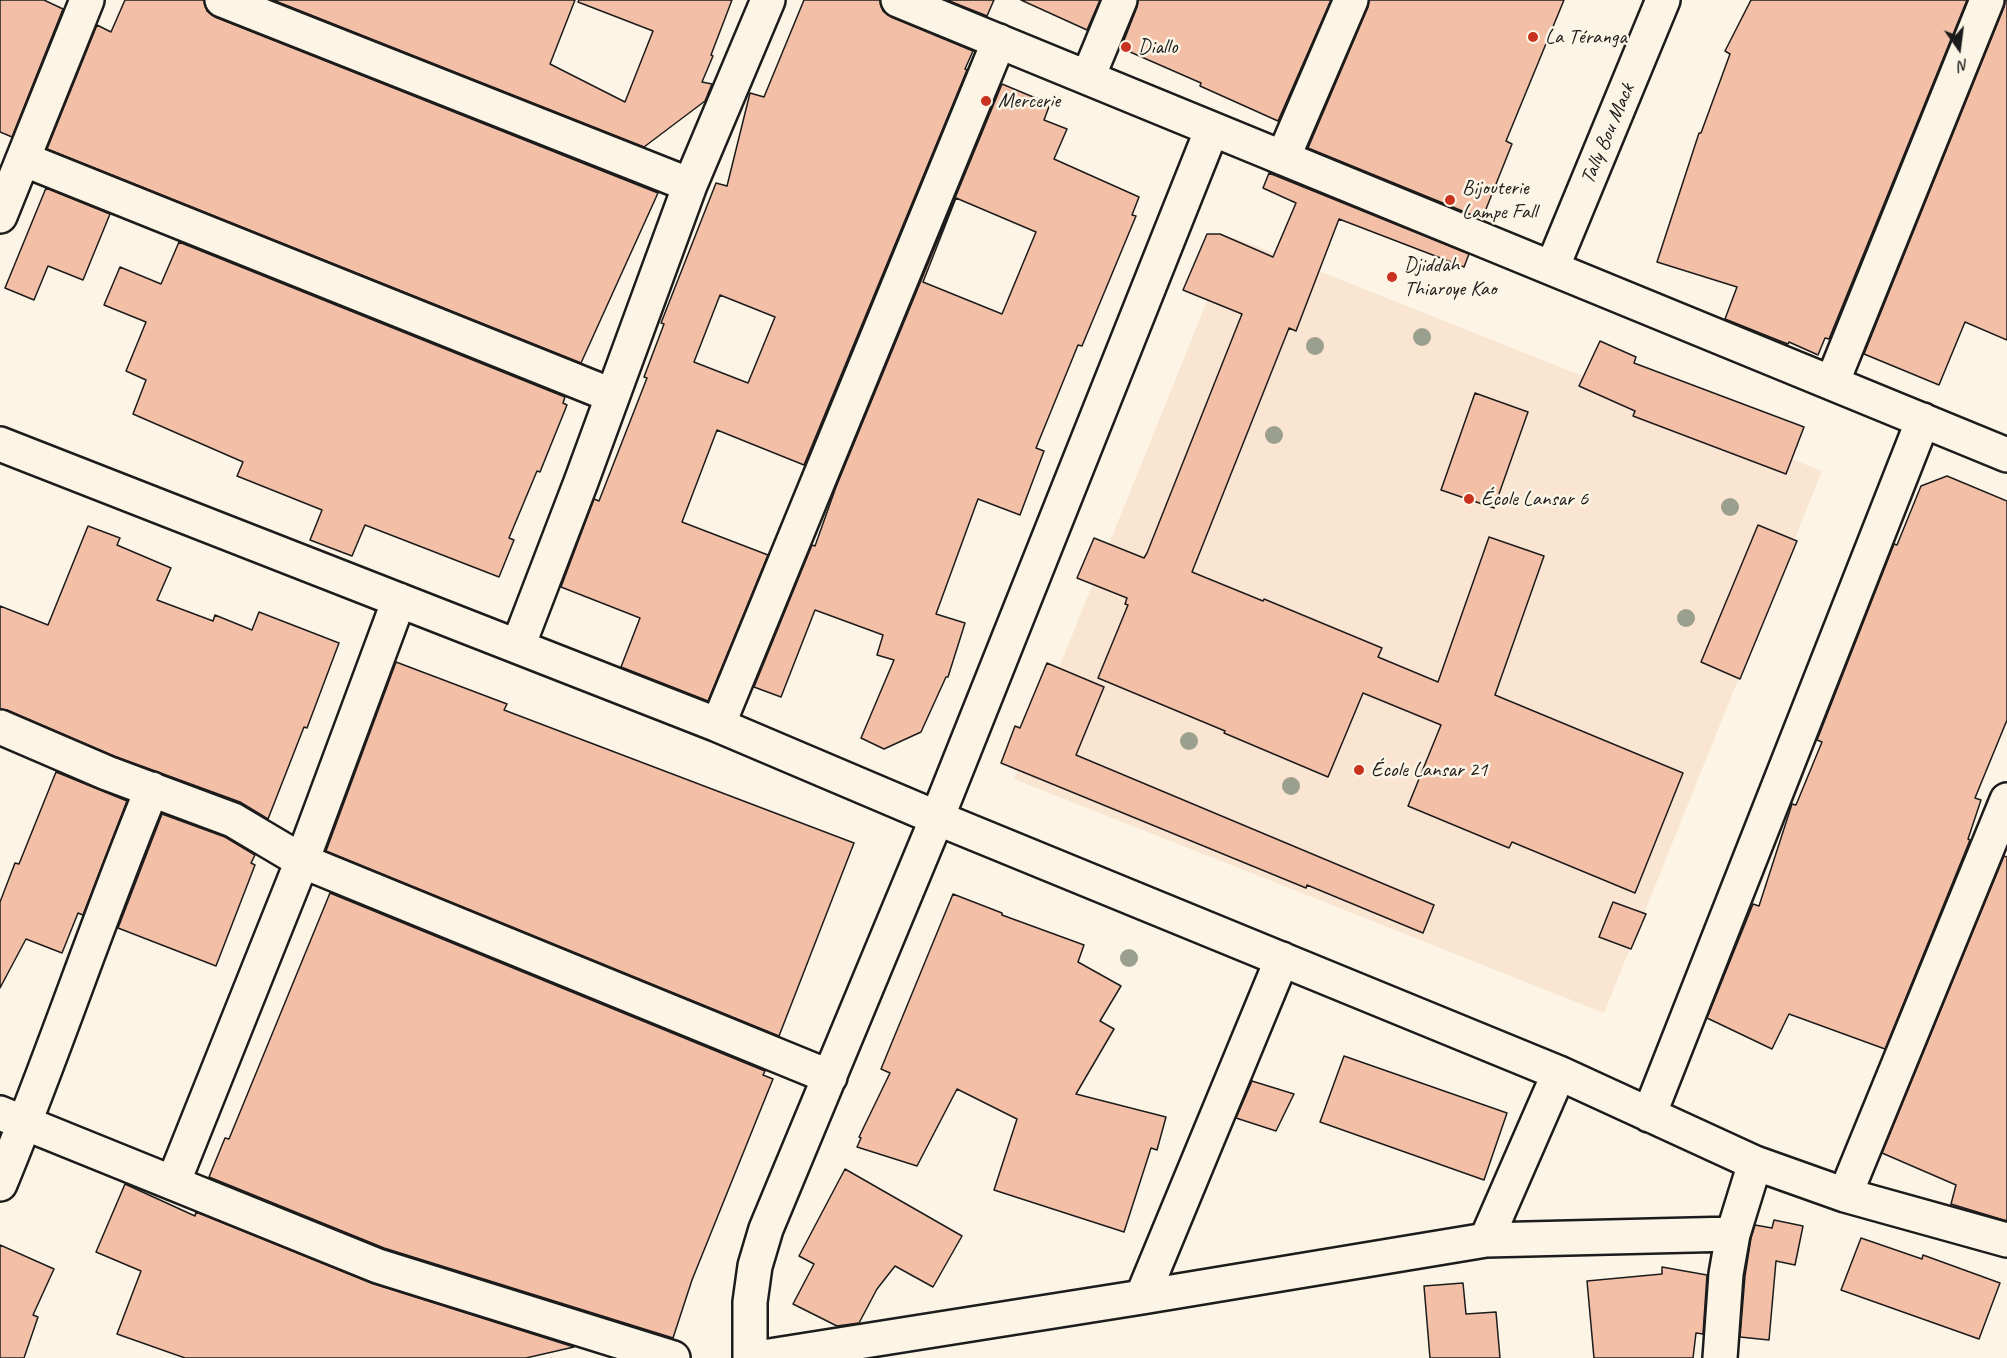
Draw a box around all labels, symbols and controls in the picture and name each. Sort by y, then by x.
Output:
north arrow [1929,18,1989,78]
place label: La Téranga [1545,24,1627,50]
marker: La Téranga [1526,30,1540,44]
place label: Diallo [1138,34,1177,60]
marker: Diallo [1119,40,1133,54]
text: N [1956,55,1971,76]
street label: Tally Bou Mack [1576,80,1640,188]
place label: Mercerie [998,88,1060,114]
marker: Mercerie [979,94,993,108]
place label: Bijouterie Lampe Fall [1462,175,1537,225]
marker: Bijouterie Lampe Fall [1443,193,1457,207]
place label: Djiddah Thiaroye Kao [1404,252,1496,302]
marker: Djiddah Thiaroye Kao [1385,270,1399,284]
place label: École Lansar 6 [1481,486,1588,512]
marker: École Lansar 6 [1462,492,1476,506]
place label: École Lansar 21 [1371,757,1488,783]
marker: École Lansar 21 [1352,763,1366,777]

